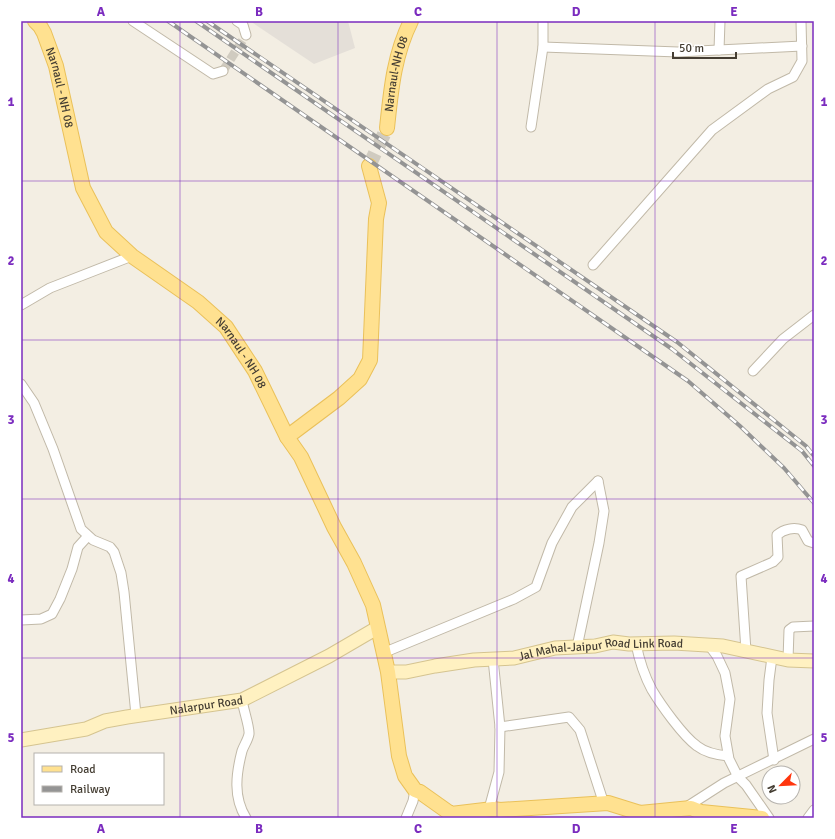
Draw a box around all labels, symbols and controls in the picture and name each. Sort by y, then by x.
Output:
text: A [97,4,106,20]
text: B [255,4,263,20]
text: C [414,4,422,20]
text: D [572,4,581,20]
text: E [730,4,738,20]
street label: Narnaul-NH 08 [382,34,412,113]
scale bar [673,34,736,60]
text: 50 m [679,41,704,56]
street label: Narnaul - NH 08 [42,45,76,129]
text: 1 [7,94,15,110]
text: 1 [820,94,828,110]
text: 2 [7,253,15,269]
text: 2 [820,253,828,269]
street label: Narnaul - NH 08 [212,314,269,391]
text: 3 [7,412,15,428]
text: 3 [820,412,828,428]
text: 4 [7,571,15,587]
text: 4 [820,571,828,587]
street label: Jal Mahal-Jaipur Road Link Road [517,635,684,665]
street label: Nalarpur Road [169,693,244,719]
text: 5 [7,730,15,746]
text: 5 [820,730,828,746]
legend [34,753,164,805]
text: Road [70,762,96,777]
north arrow [761,765,801,805]
text: Railway [70,782,110,797]
text: N [765,783,780,795]
text: A [97,821,106,837]
text: B [255,821,263,837]
text: C [414,821,422,837]
text: D [572,821,581,837]
text: E [730,821,738,837]

